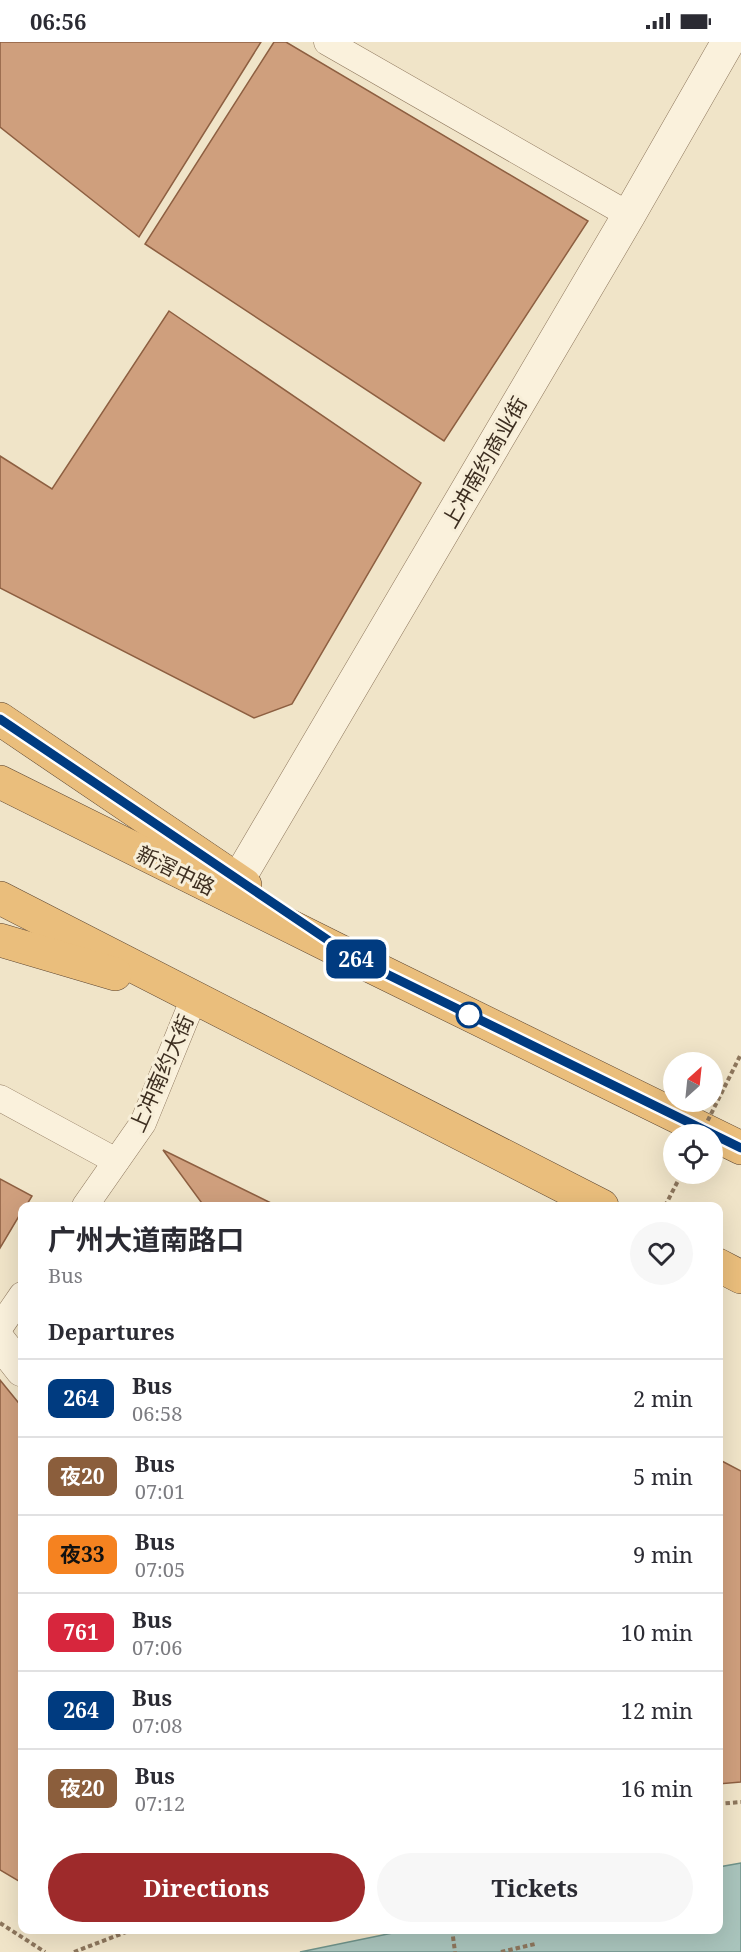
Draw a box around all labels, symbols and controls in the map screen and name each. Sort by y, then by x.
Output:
text: 06:56 [30,6,86,36]
street label: 上冲南约商业街 [435,391,533,533]
street label: 新滘中路 [132,839,220,901]
line badge: 264 [322,940,391,978]
text: 264 [338,945,374,973]
unlabelled marker [456,1002,482,1028]
street label: 上冲南约大街 [123,1010,199,1136]
north arrow [663,1052,723,1112]
map controls [663,1052,723,1184]
button: locate [663,1124,723,1184]
text: 广州大道南路口 [48,1220,244,1258]
button: heart [630,1222,693,1285]
text: Bus [48,1262,83,1289]
text: Departures [48,1316,175,1346]
text: Bus [132,1370,172,1400]
text: 2 min [633,1383,693,1413]
text: 264 [63,1384,99,1412]
text: 06:58 [132,1400,182,1427]
text: Bus [135,1448,175,1478]
text: 5 min [633,1461,693,1491]
text: 夜20 [60,1462,105,1490]
text: 07:01 [135,1478,185,1505]
text: Bus [135,1526,175,1556]
text: 9 min [633,1539,693,1569]
text: 夜33 [60,1540,105,1568]
text: 07:05 [135,1556,185,1583]
text: Bus [132,1604,172,1634]
text: 10 min [621,1617,693,1647]
text: 761 [63,1618,99,1646]
text: 07:06 [132,1634,182,1661]
text: Bus [132,1682,172,1712]
text: 12 min [621,1695,693,1725]
text: 264 [63,1696,99,1724]
text: 07:08 [132,1712,182,1739]
text: Bus [135,1760,175,1790]
text: 16 min [621,1773,693,1803]
text: 夜20 [60,1774,105,1802]
text: 07:12 [135,1790,185,1817]
button: Directions [48,1853,365,1922]
button: Tickets [377,1853,693,1922]

